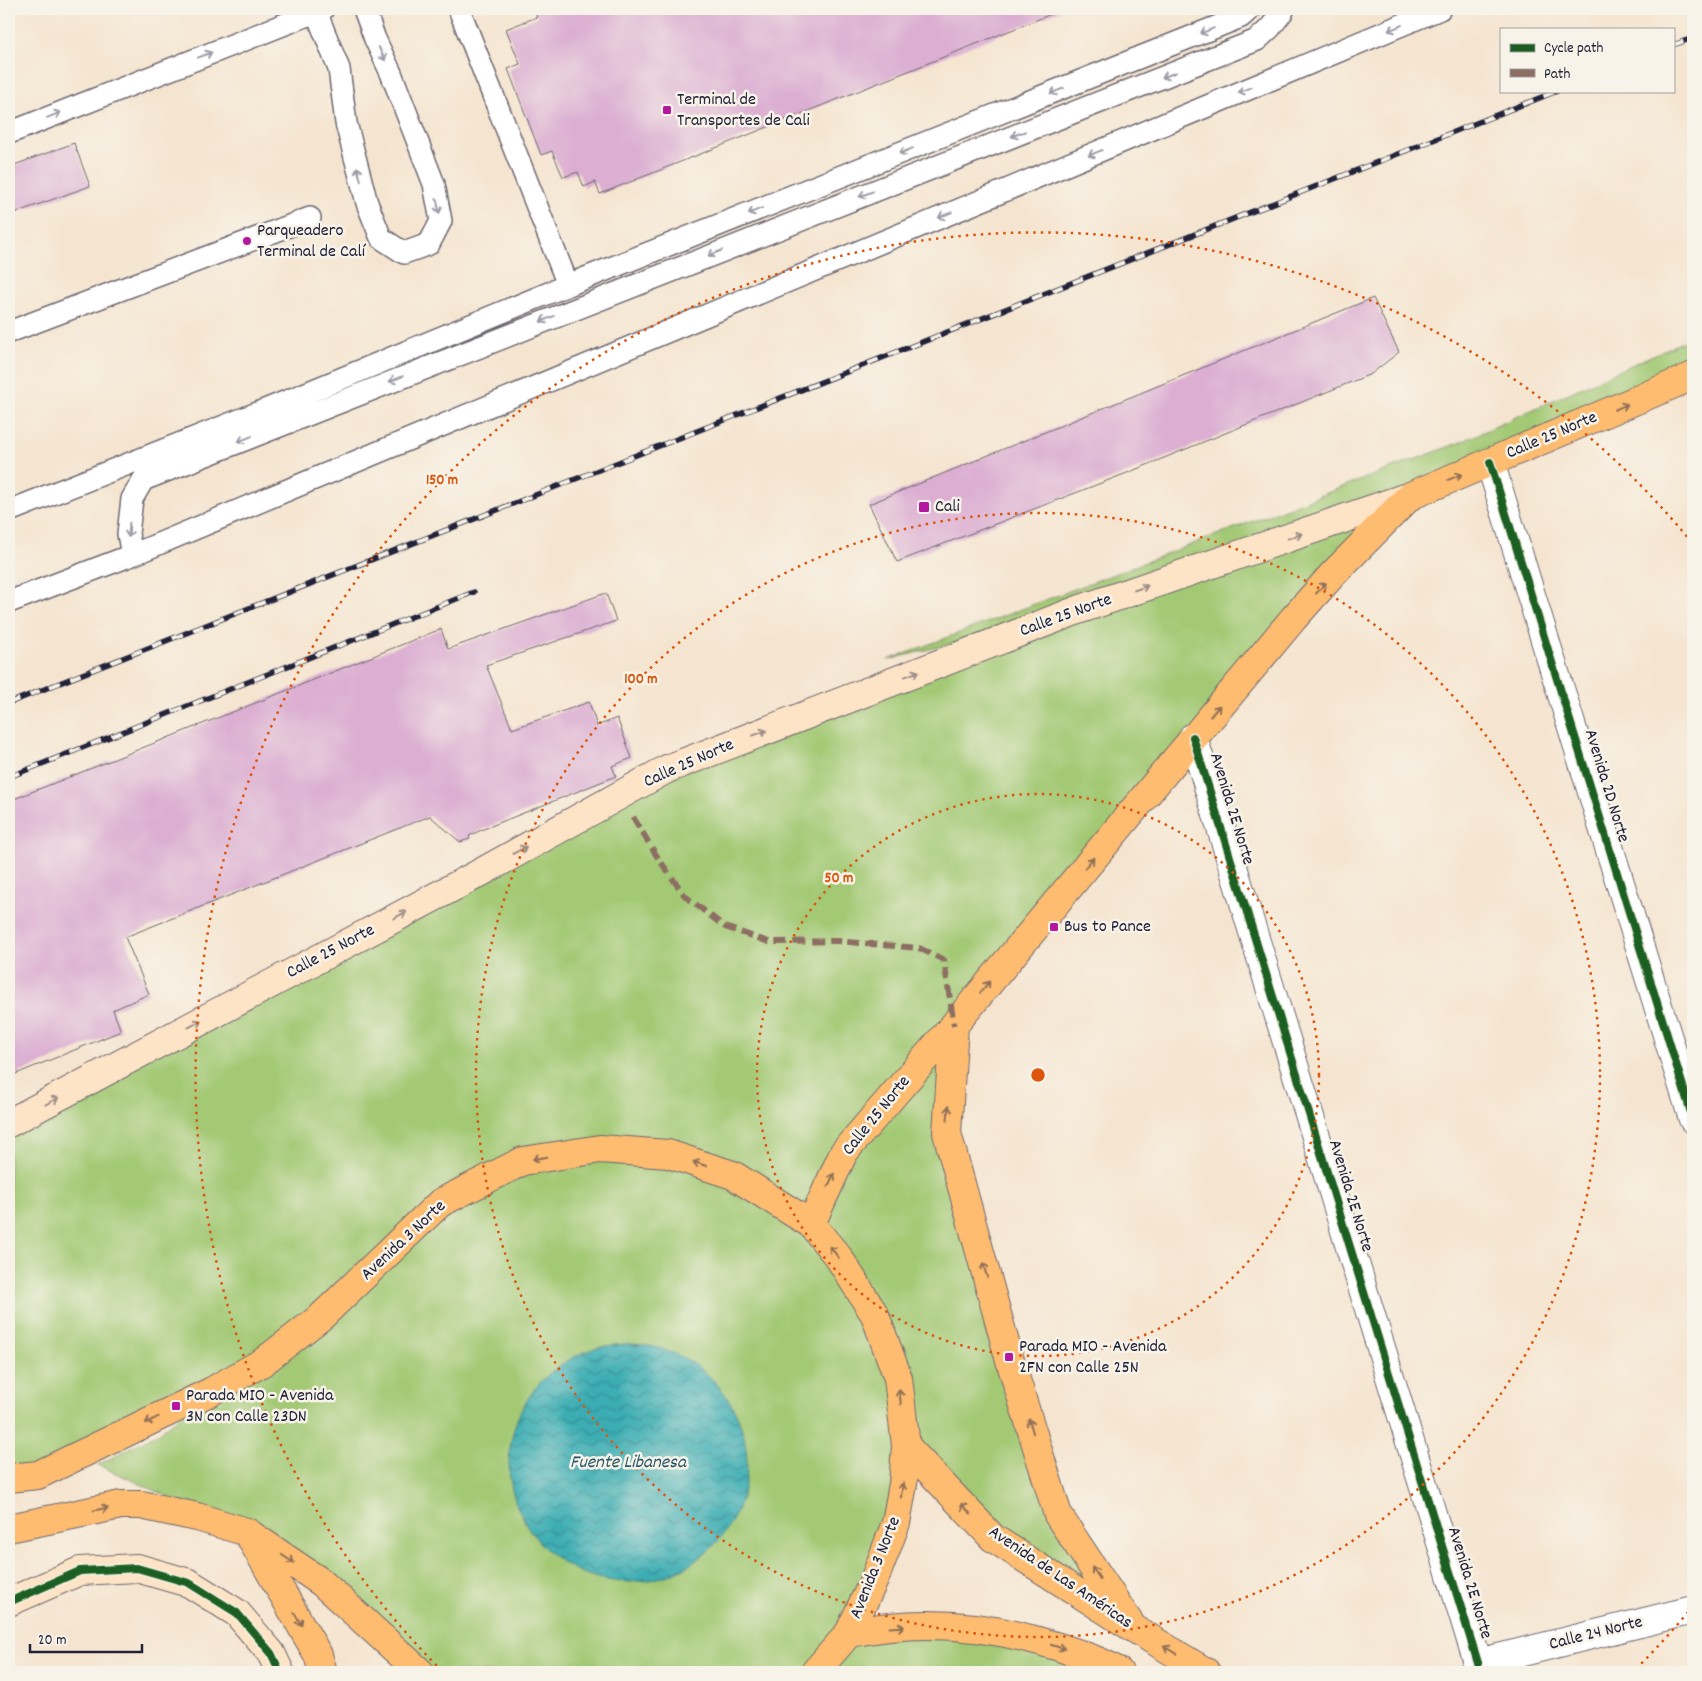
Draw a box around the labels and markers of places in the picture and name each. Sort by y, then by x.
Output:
place label: Terminal de Transportes de Cali [677,88,810,134]
marker: Terminal de Transportes de Cali [661,104,673,116]
place label: Parqueadero Terminal de Calí [257,219,367,265]
marker: Parqueadero Terminal de Calí [241,235,253,247]
place label: Cali [935,495,960,520]
marker: Cali [917,500,931,514]
place label: Bus to Pance [1064,915,1151,940]
marker: Bus to Pance [1048,921,1060,933]
centre of rings [1029,1066,1047,1084]
place label: Parada MIO - Avenida 2FN con Calle 25N [1019,1335,1167,1381]
marker: Parada MIO - Avenida 2FN con Calle 25N [1003,1351,1015,1363]
place label: Parada MIO - Avenida 3N con Calle 23DN [186,1384,334,1430]
marker: Parada MIO - Avenida 3N con Calle 23DN [170,1400,182,1412]

